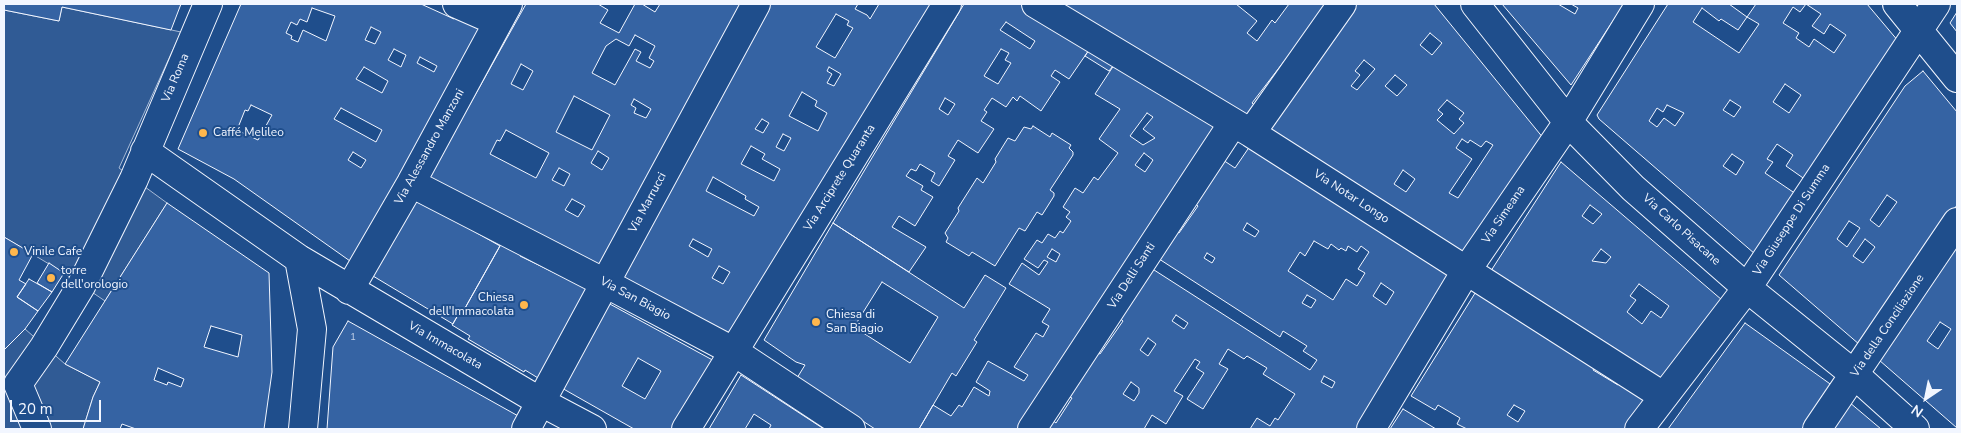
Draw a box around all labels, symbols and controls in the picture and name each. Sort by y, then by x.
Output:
street label: Via Roma [159,51,193,105]
street label: Via Alessandro Manzoni [392,87,468,207]
street label: Via Arciprete Quaranta [801,122,879,234]
place label: Caffé Melileo [213,126,284,140]
marker: Caffé Melileo [197,127,209,139]
street label: Via Giuseppe Di Summa [1751,162,1833,278]
street label: Via Notar Longo [1310,167,1392,227]
street label: Via Marrucci [626,170,670,236]
street label: Via Simeana [1479,183,1529,247]
street label: Via Carlo Pisacane [1639,191,1723,269]
street label: Via Delli Santi [1105,240,1159,312]
place label: Vinile Cafe [24,245,82,259]
marker: Vinile Cafe [8,246,20,258]
place label: torre dell'orologio [61,264,128,292]
marker: torre dell'orologio [45,272,57,284]
street label: Via della Conciliazione [1848,272,1928,380]
street label: Via San Biagio [597,274,673,324]
place label: Chiesa dell'Immacolata [429,291,514,319]
marker: Chiesa dell'Immacolata [518,299,530,311]
place label: Chiesa di San Biagio [826,308,883,336]
marker: Chiesa di San Biagio [810,316,822,328]
street label: Via Immacolata [405,319,485,373]
house number: 1 [350,332,356,344]
north arrow [1901,373,1951,423]
scale bar [12,390,104,422]
text: 20 m [18,399,53,419]
text: N [1908,400,1927,422]

